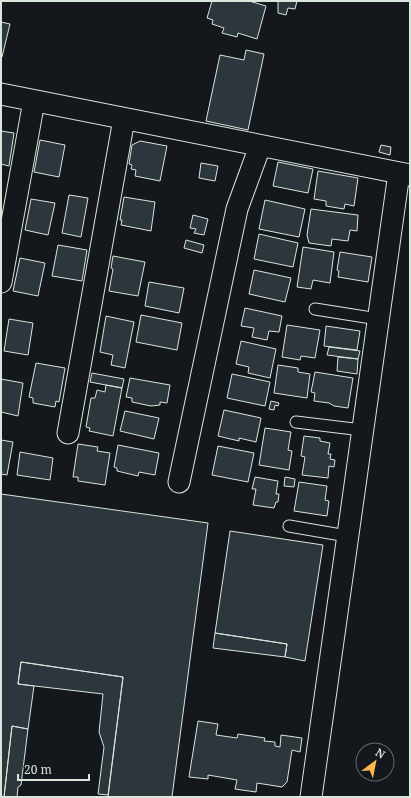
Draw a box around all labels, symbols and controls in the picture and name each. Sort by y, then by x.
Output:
north arrow [355,742,395,782]
text: N [373,744,388,762]
scale bar [18,756,89,782]
text: 20 m [24,761,52,778]

